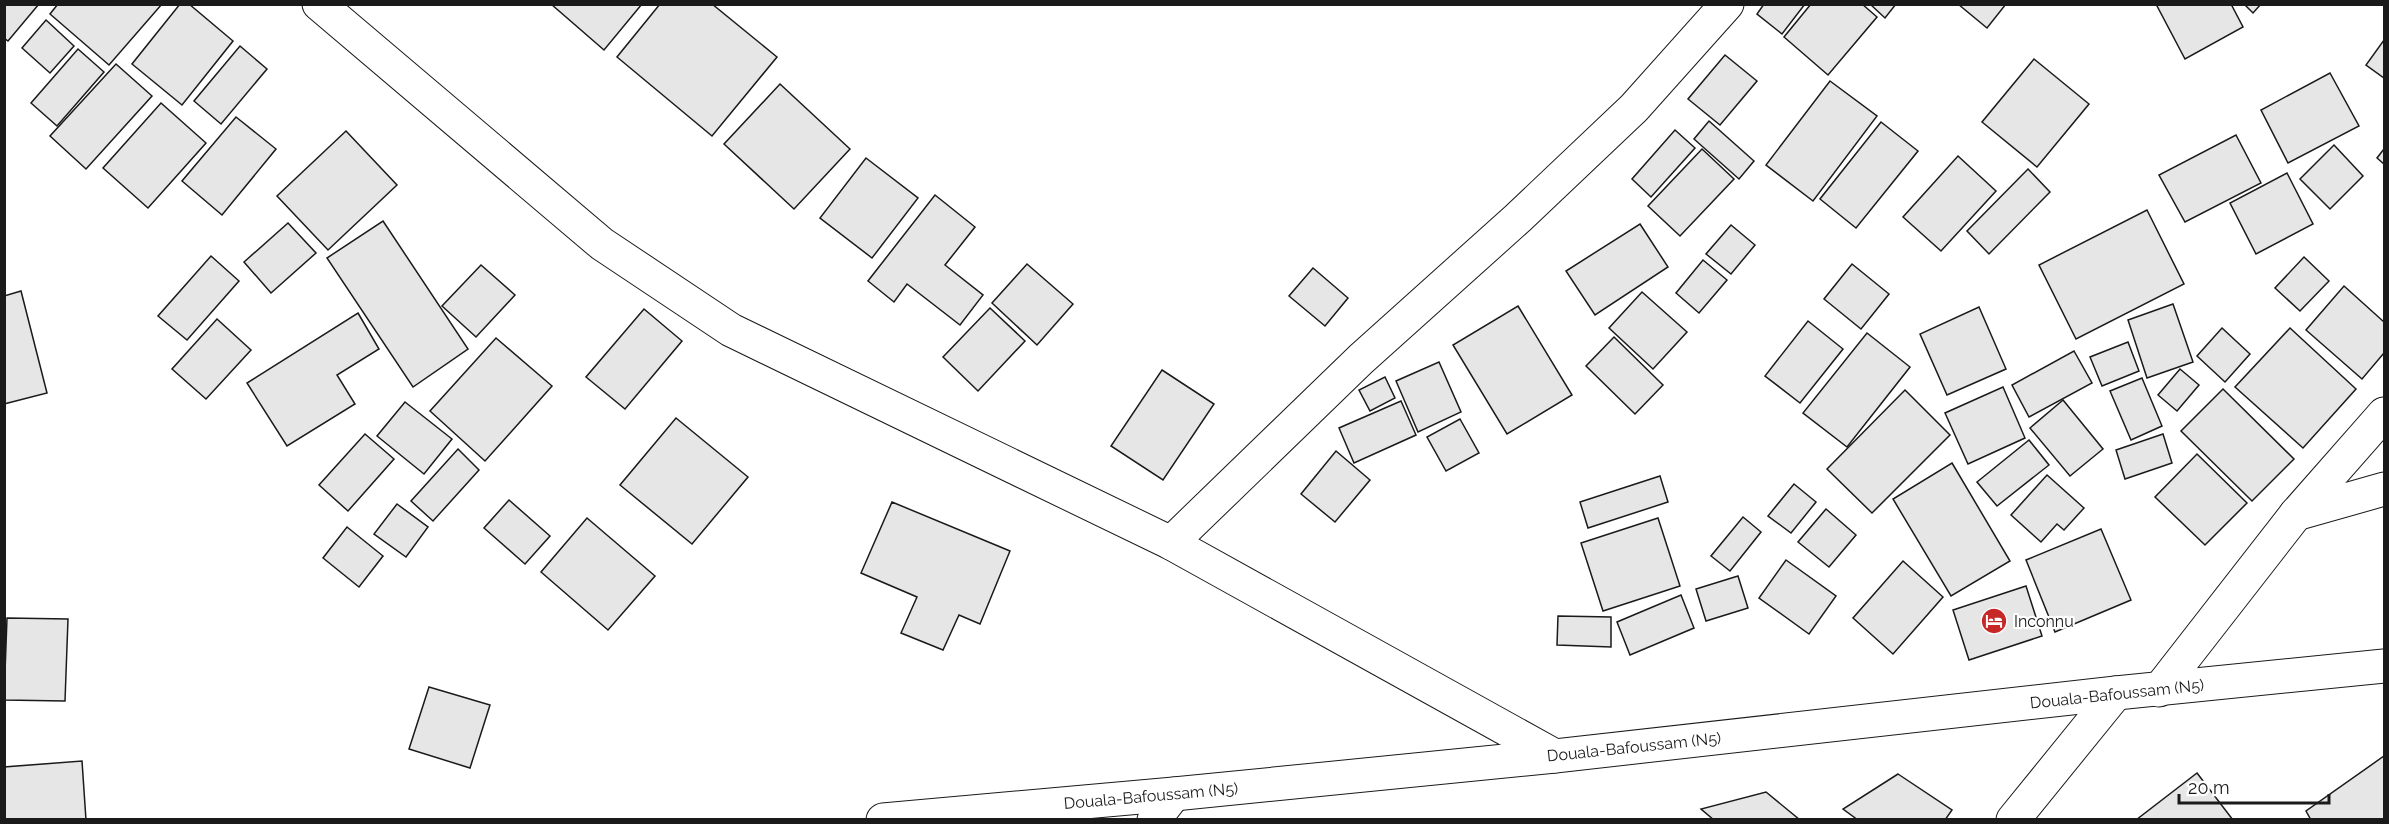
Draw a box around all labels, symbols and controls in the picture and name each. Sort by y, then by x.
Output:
hotel icon: Inconnu [1979,606,2009,636]
place label: Inconnu [2014,612,2074,631]
street label: Douala-Bafoussam (N5) [2029,675,2205,713]
street label: Douala-Bafoussam (N5) [1546,728,1722,766]
scale bar [2179,767,2329,805]
text: 20 m [2188,777,2230,798]
street label: Douala-Bafoussam (N5) [1063,779,1239,813]

